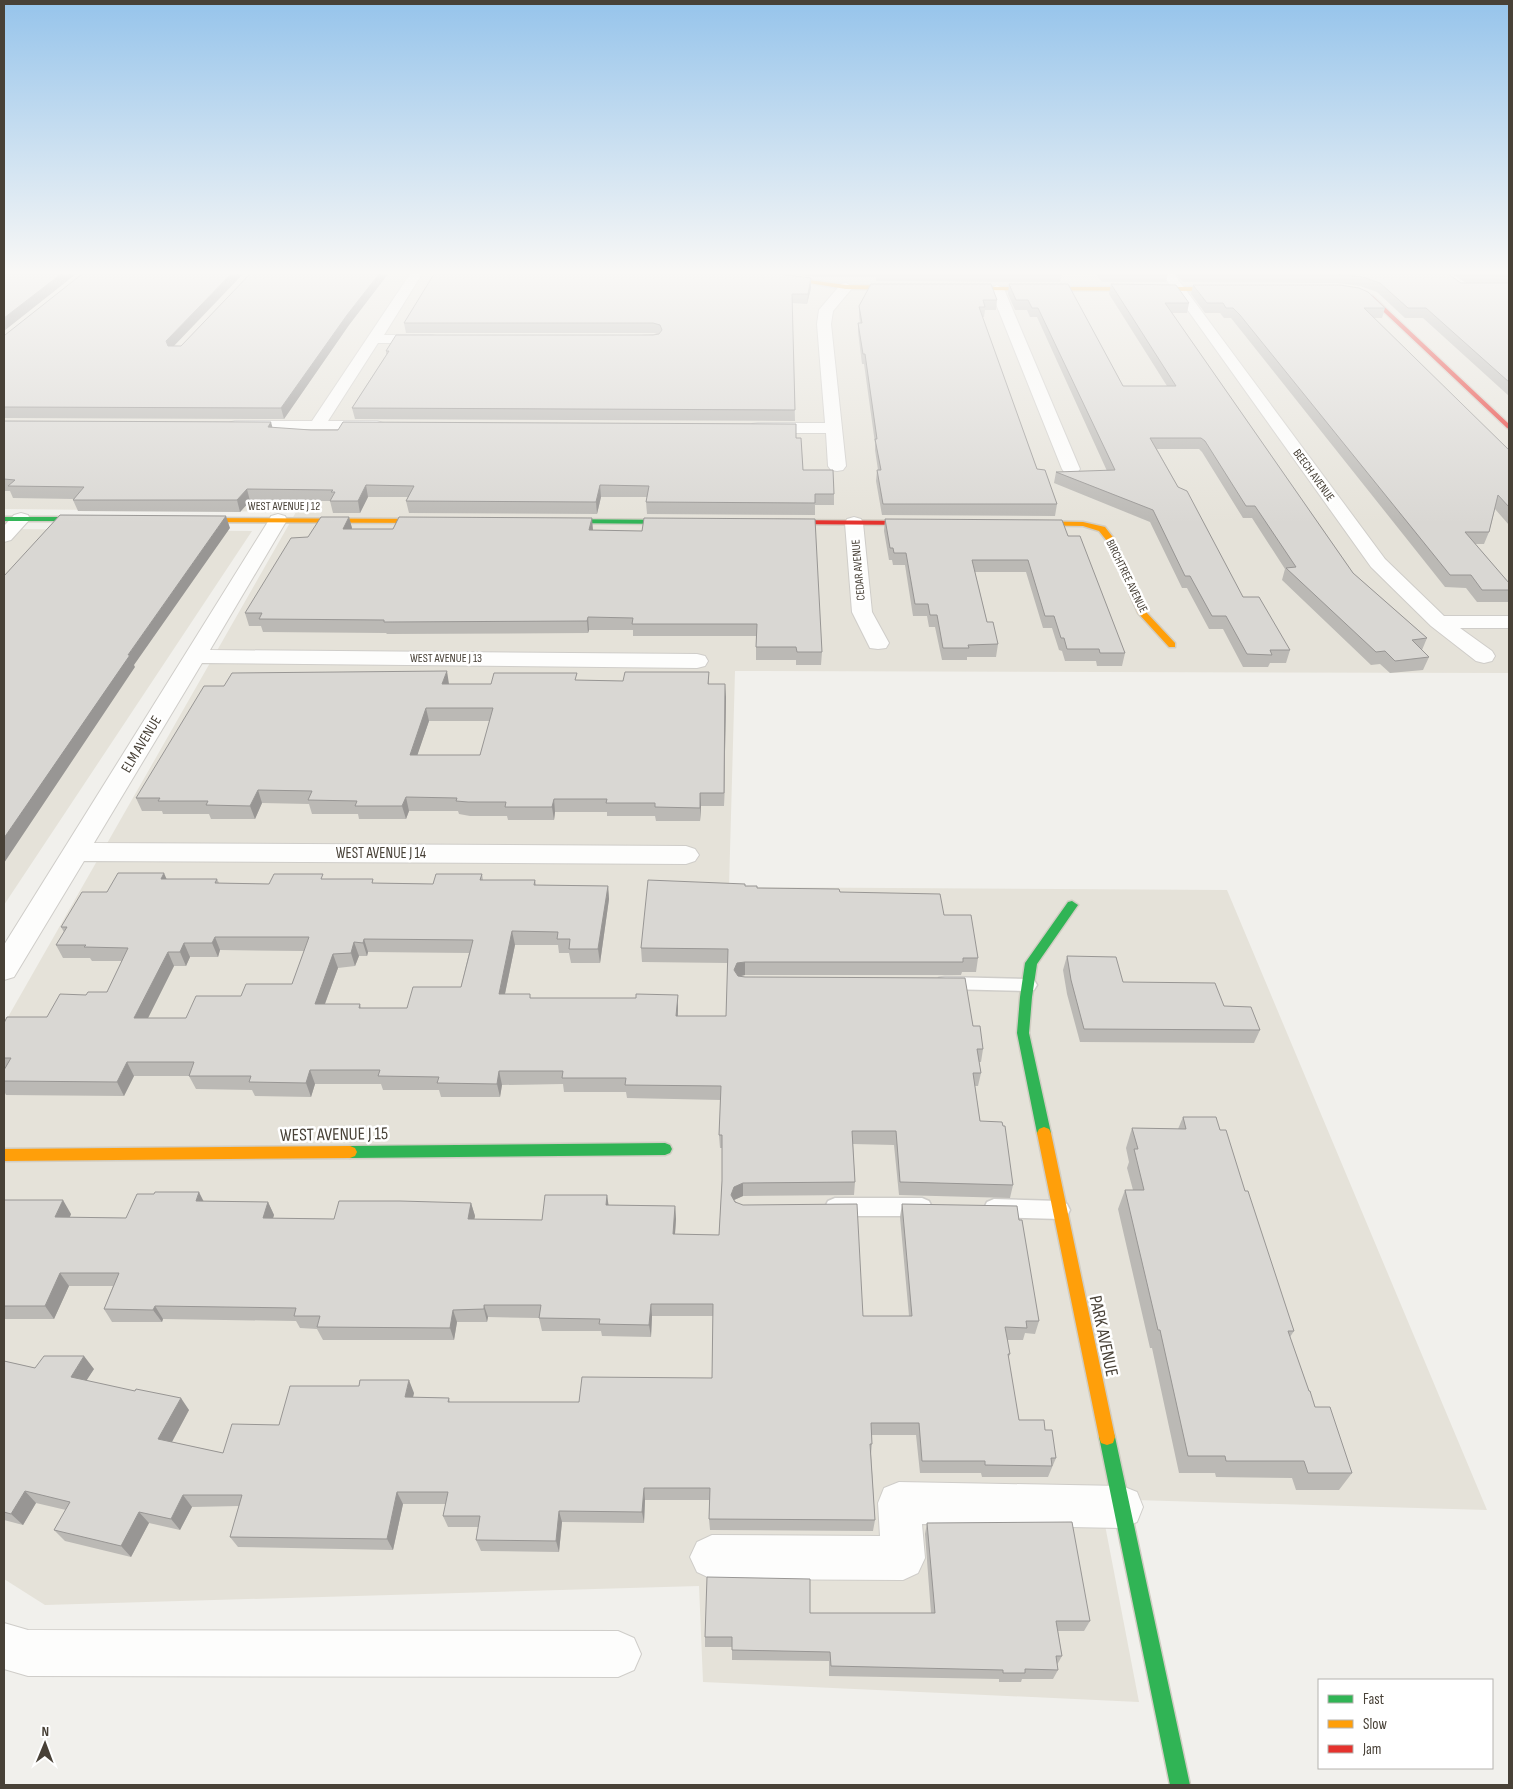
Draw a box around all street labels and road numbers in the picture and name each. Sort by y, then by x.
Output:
street label: BEECH AVENUE [1290,446,1338,504]
street label: WEST AVENUE J 12 [248,499,320,514]
street label: BIRCHTREE AVENUE [1102,537,1151,615]
street label: CEDAR AVENUE [848,539,869,601]
street label: WEST AVENUE J 13 [410,651,482,666]
street label: ELM AVENUE [117,712,166,776]
street label: WEST AVENUE J 14 [336,844,426,863]
street label: WEST AVENUE J 15 [280,1123,388,1146]
street label: PARK AVENUE [1085,1294,1122,1379]

